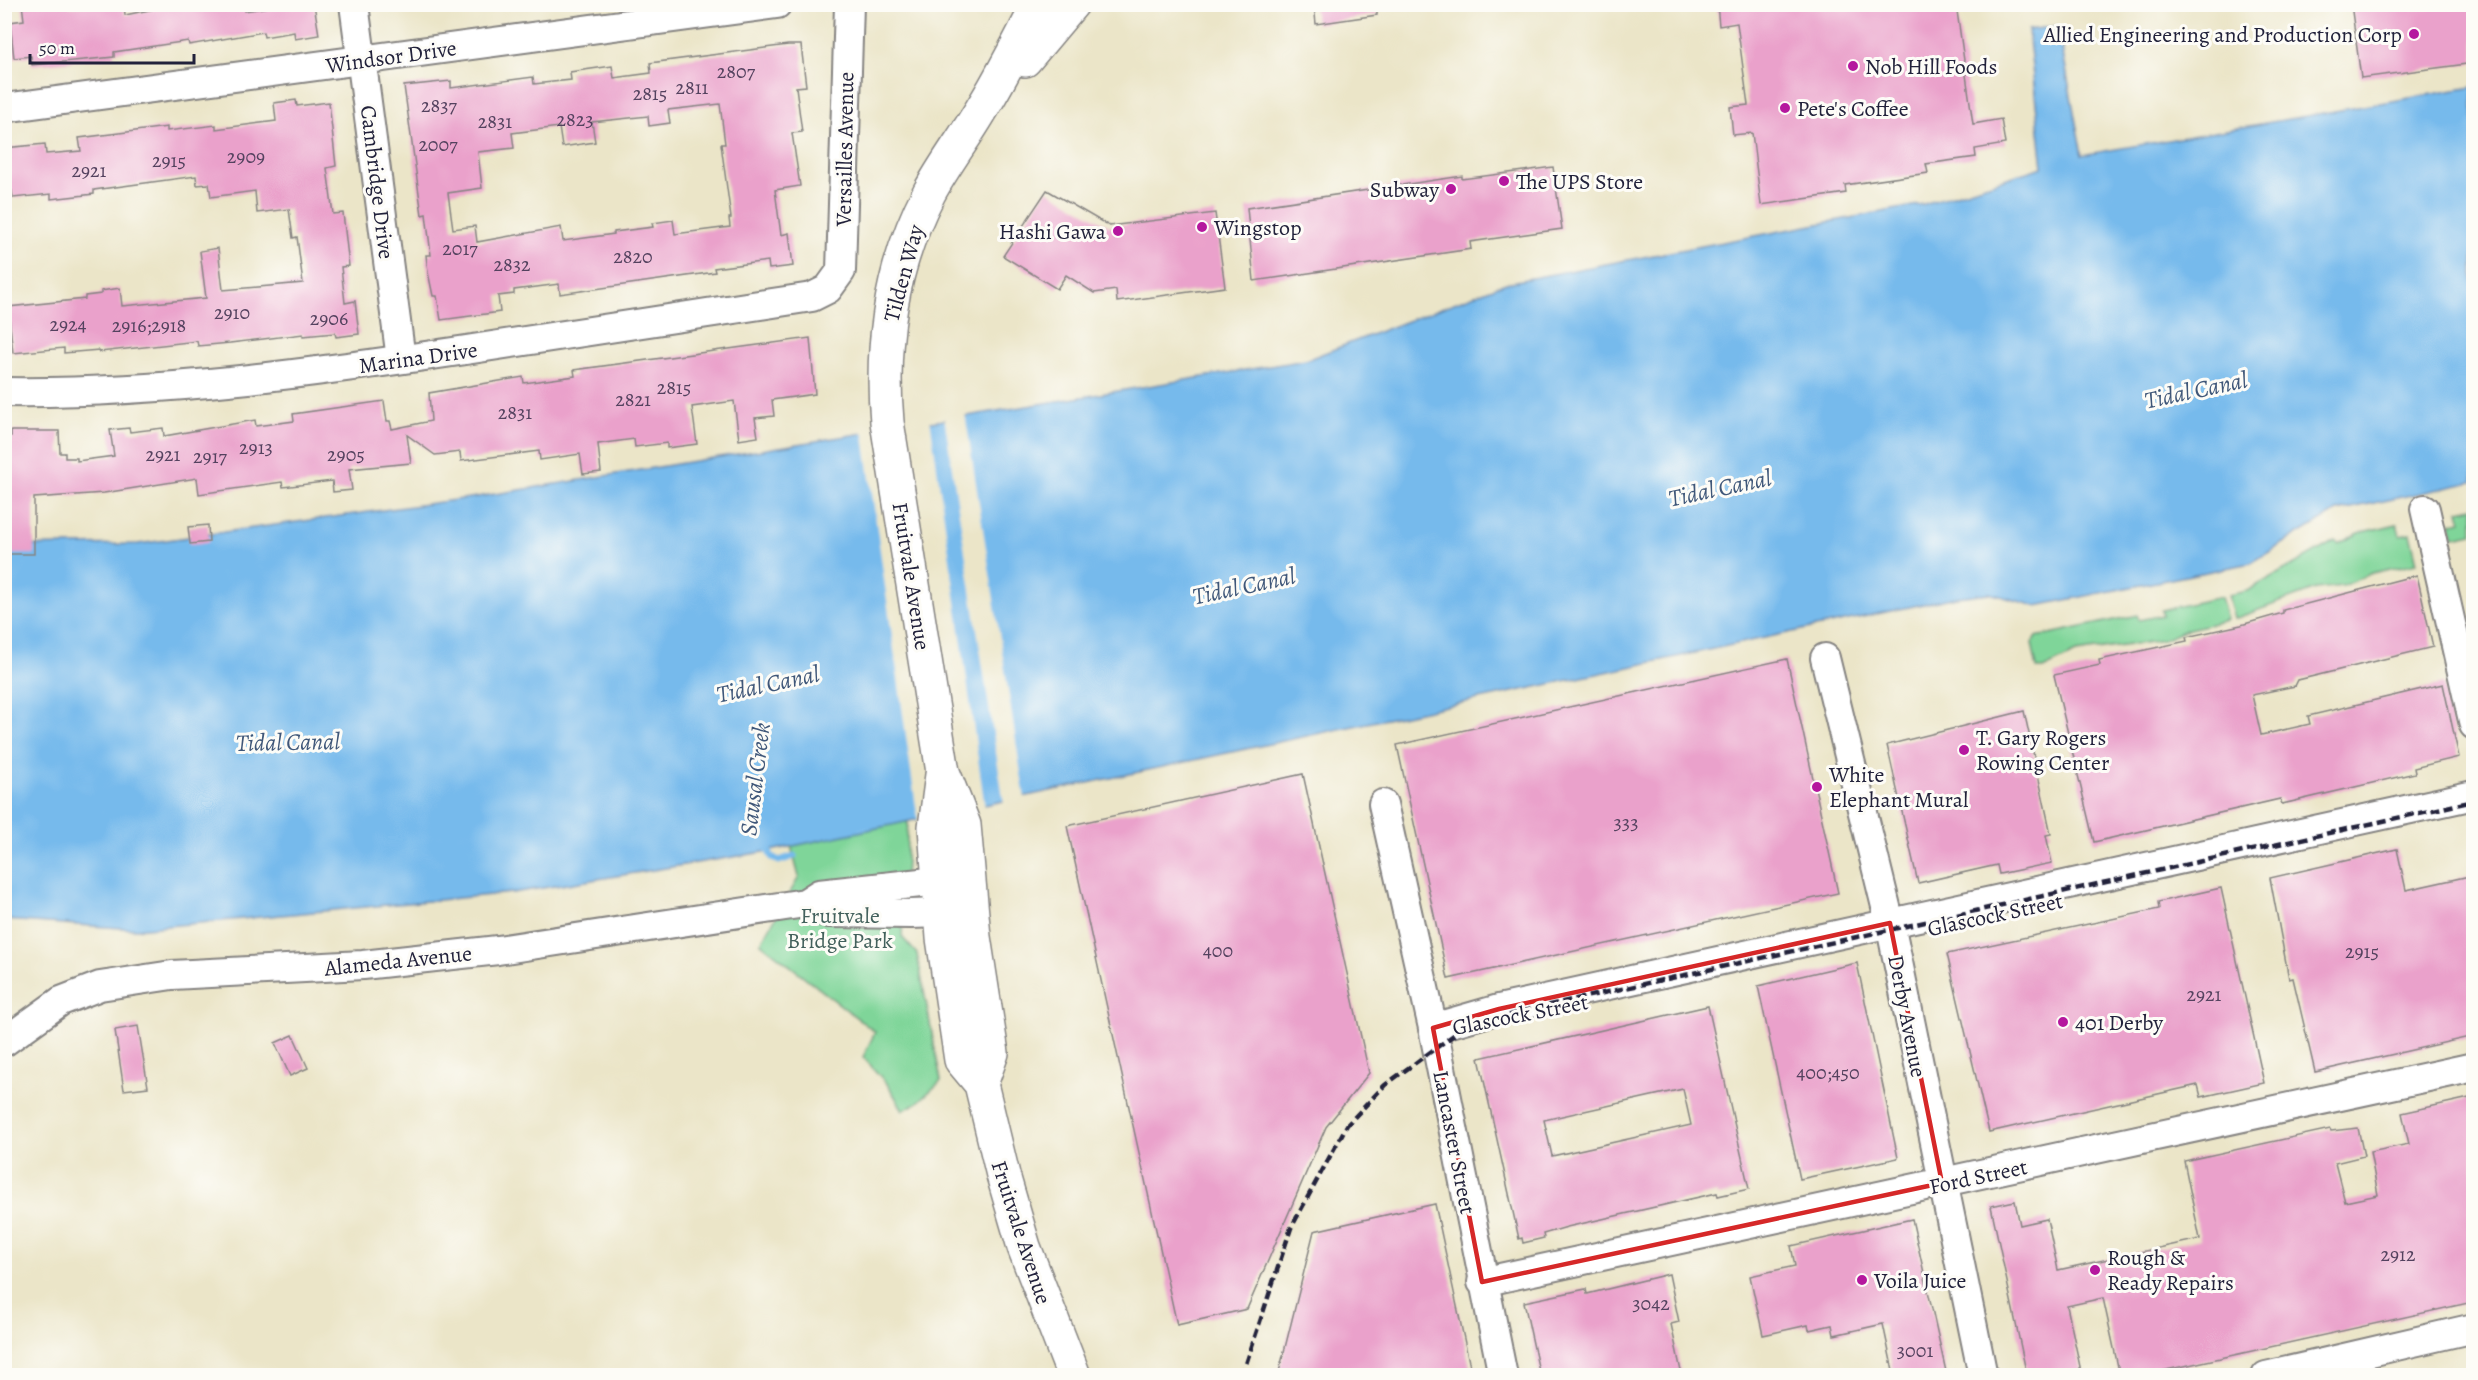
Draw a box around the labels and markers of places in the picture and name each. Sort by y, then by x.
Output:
place label: Allied Engineering and Production Corp [2042,20,2402,50]
marker: Allied Engineering and Production Corp [2407,27,2421,41]
place label: Nob Hill Foods [1865,52,1997,82]
marker: Nob Hill Foods [1846,59,1860,73]
place label: Pete's Coffee [1797,94,1909,124]
marker: Pete's Coffee [1778,101,1792,115]
place label: The UPS Store [1516,167,1643,197]
marker: The UPS Store [1497,174,1511,188]
place label: Subway [1370,175,1439,205]
marker: Subway [1444,182,1458,196]
place label: Wingstop [1213,213,1302,243]
place label: Hashi Gawa [999,217,1107,247]
marker: Wingstop [1195,220,1209,234]
marker: Hashi Gawa [1111,224,1125,238]
place label: T. Gary Rogers Rowing Center [1976,723,2109,778]
marker: T. Gary Rogers Rowing Center [1957,743,1971,757]
place label: White Elephant Mural [1828,760,1968,815]
marker: White Elephant Mural [1810,780,1824,794]
place label: 401 Derby [2075,1008,2163,1038]
marker: 401 Derby [2056,1015,2070,1029]
place label: Rough & Ready Repairs [2107,1243,2234,1298]
marker: Rough & Ready Repairs [2088,1263,2102,1277]
place label: Voila Juice [1873,1266,1966,1296]
marker: Voila Juice [1855,1273,1869,1287]

